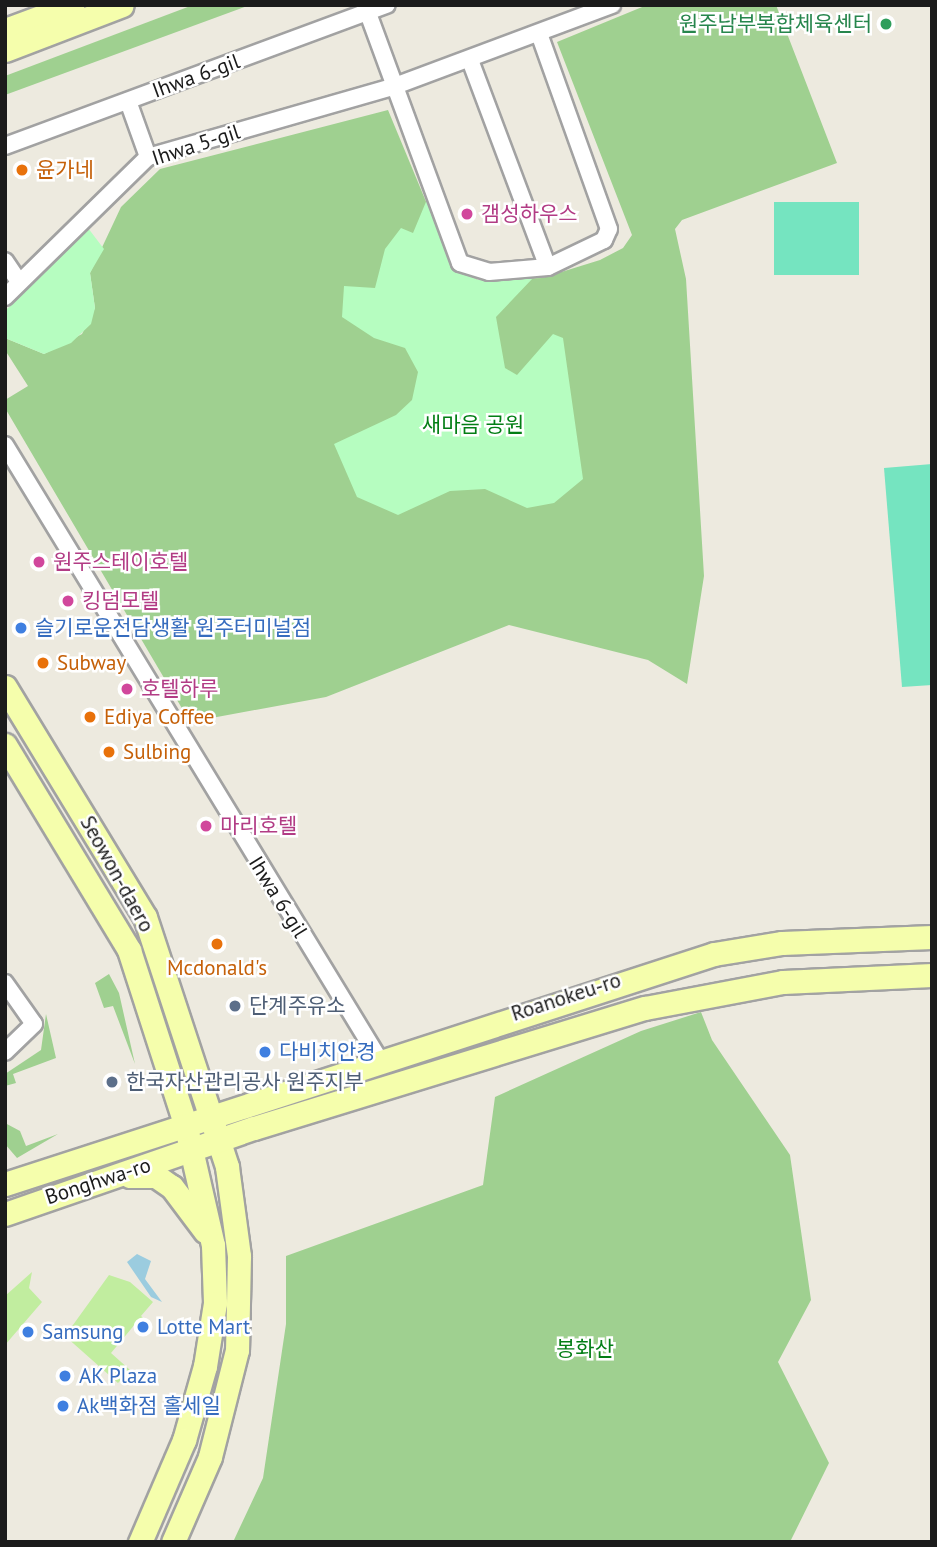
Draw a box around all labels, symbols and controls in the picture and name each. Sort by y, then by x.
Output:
place label: 원주남부복합체육센터 [679,11,872,37]
marker: 원주남부복합체육센터 [878,16,894,32]
street label: Ihwa 6-gil [149,49,243,103]
street label: Ihwa 5-gil [149,119,243,171]
place label: 윤가네 [36,157,94,183]
marker: 윤가네 [14,162,30,178]
place label: 갬성하우스 [481,201,578,227]
marker: 갬성하우스 [459,206,475,222]
park label: 새마음 공원 [422,412,524,438]
place label: 원주스테이호텔 [53,549,188,575]
marker: 원주스테이호텔 [31,554,47,570]
place label: 킹덤모텔 [82,588,159,614]
marker: 킹덤모텔 [60,593,76,609]
place label: 슬기로운전담생활 원주터미널점 [35,615,311,641]
marker: 슬기로운전담생활 원주터미널점 [13,620,29,636]
place label: Subway [57,650,126,676]
marker: Subway [35,655,51,671]
place label: 호텔하루 [141,676,218,702]
marker: 호텔하루 [119,681,135,697]
place label: Ediya Coffee [104,704,215,730]
marker: Ediya Coffee [82,709,98,725]
place label: Sulbing [123,739,191,765]
marker: Sulbing [101,744,117,760]
street label: Seowon-daero [75,812,159,936]
place label: 마리호텔 [220,813,297,839]
marker: 마리호텔 [198,818,214,834]
street label: Ihwa 6-gil [243,852,313,942]
marker: Mcdonald's [209,936,225,952]
place label: Mcdonald's [167,955,267,981]
street label: Roanokeu-ro [508,967,624,1027]
place label: 단계주유소 [249,993,346,1019]
marker: 단계주유소 [227,998,243,1014]
place label: 다비치안경 [279,1039,376,1065]
marker: 다비치안경 [257,1044,273,1060]
place label: 한국자산관리공사 원주지부 [126,1069,363,1095]
marker: 한국자산관리공사 원주지부 [104,1074,120,1090]
street label: Bonghwa-ro [42,1152,154,1210]
place label: Lotte Mart [157,1314,250,1340]
place label: Samsung [42,1319,124,1345]
marker: Lotte Mart [135,1319,151,1335]
marker: Samsung [20,1324,36,1340]
park label: 봉화산 [556,1336,614,1362]
place label: AK Plaza [79,1363,158,1389]
marker: AK Plaza [57,1368,73,1384]
place label: Ak백화점 홀세일 [77,1393,221,1419]
marker: Ak백화점 홀세일 [55,1398,71,1414]

